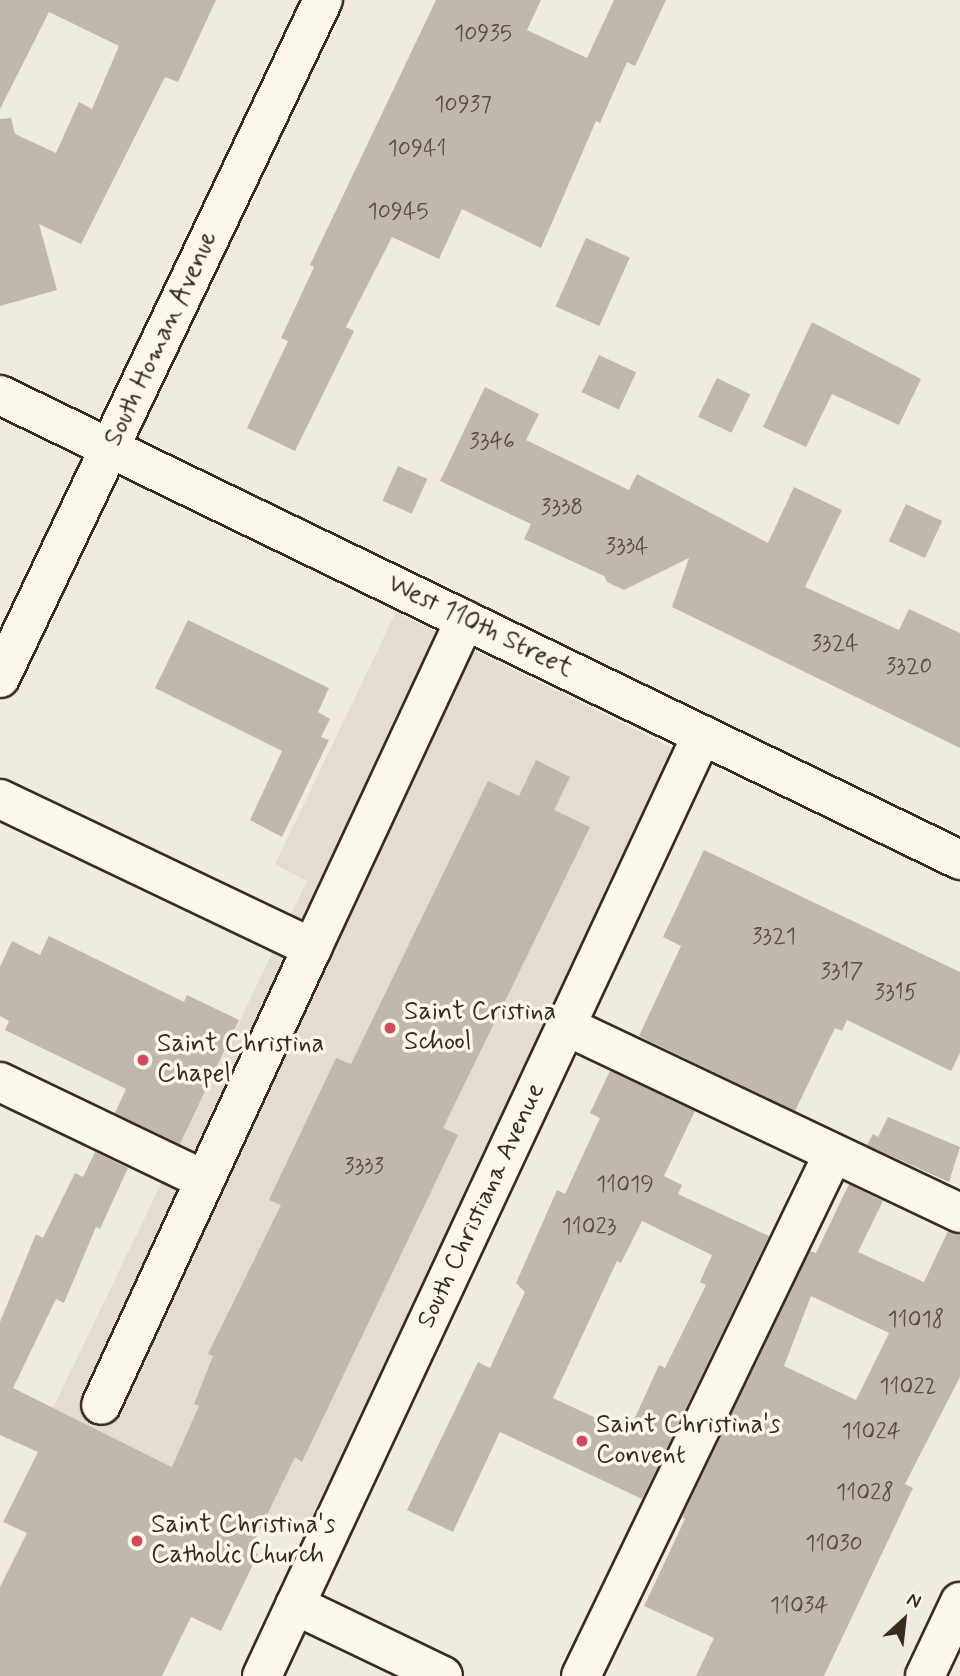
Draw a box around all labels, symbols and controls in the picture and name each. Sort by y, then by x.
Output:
house number: 10935 [454,20,512,48]
house number: 10937 [434,91,492,119]
house number: 10941 [388,135,446,163]
house number: 10945 [367,198,429,226]
street label: South Homan Avenue [98,225,226,453]
house number: 3346 [469,428,515,456]
house number: 3338 [541,494,583,522]
house number: 3334 [606,533,648,561]
street label: West 110th Street [382,569,578,685]
house number: 3324 [811,630,859,658]
house number: 3320 [886,653,932,681]
house number: 3321 [752,923,796,951]
house number: 3317 [820,958,864,986]
house number: 3315 [875,979,917,1007]
place label: Saint Cristina School [404,997,556,1058]
marker: Saint Cristina School [382,1020,398,1036]
place label: Saint Christina Chapel [157,1029,324,1090]
marker: Saint Christina Chapel [135,1052,151,1068]
street label: South Christiana Avenue [411,1078,553,1334]
house number: 3333 [344,1153,384,1181]
house number: 11019 [596,1171,654,1199]
house number: 11023 [562,1213,616,1241]
house number: 11018 [888,1306,944,1334]
house number: 11022 [879,1373,937,1401]
place label: Saint Christina's Convent [596,1410,780,1472]
house number: 11024 [841,1418,901,1446]
marker: Saint Christina's Convent [574,1433,590,1449]
house number: 11028 [836,1479,894,1507]
place label: Saint Christina's Catholic Church [151,1510,335,1572]
house number: 11030 [805,1530,863,1558]
marker: Saint Christina's Catholic Church [129,1533,145,1549]
north arrow [869,1585,939,1655]
text: N [902,1587,925,1615]
house number: 11034 [770,1592,828,1620]

